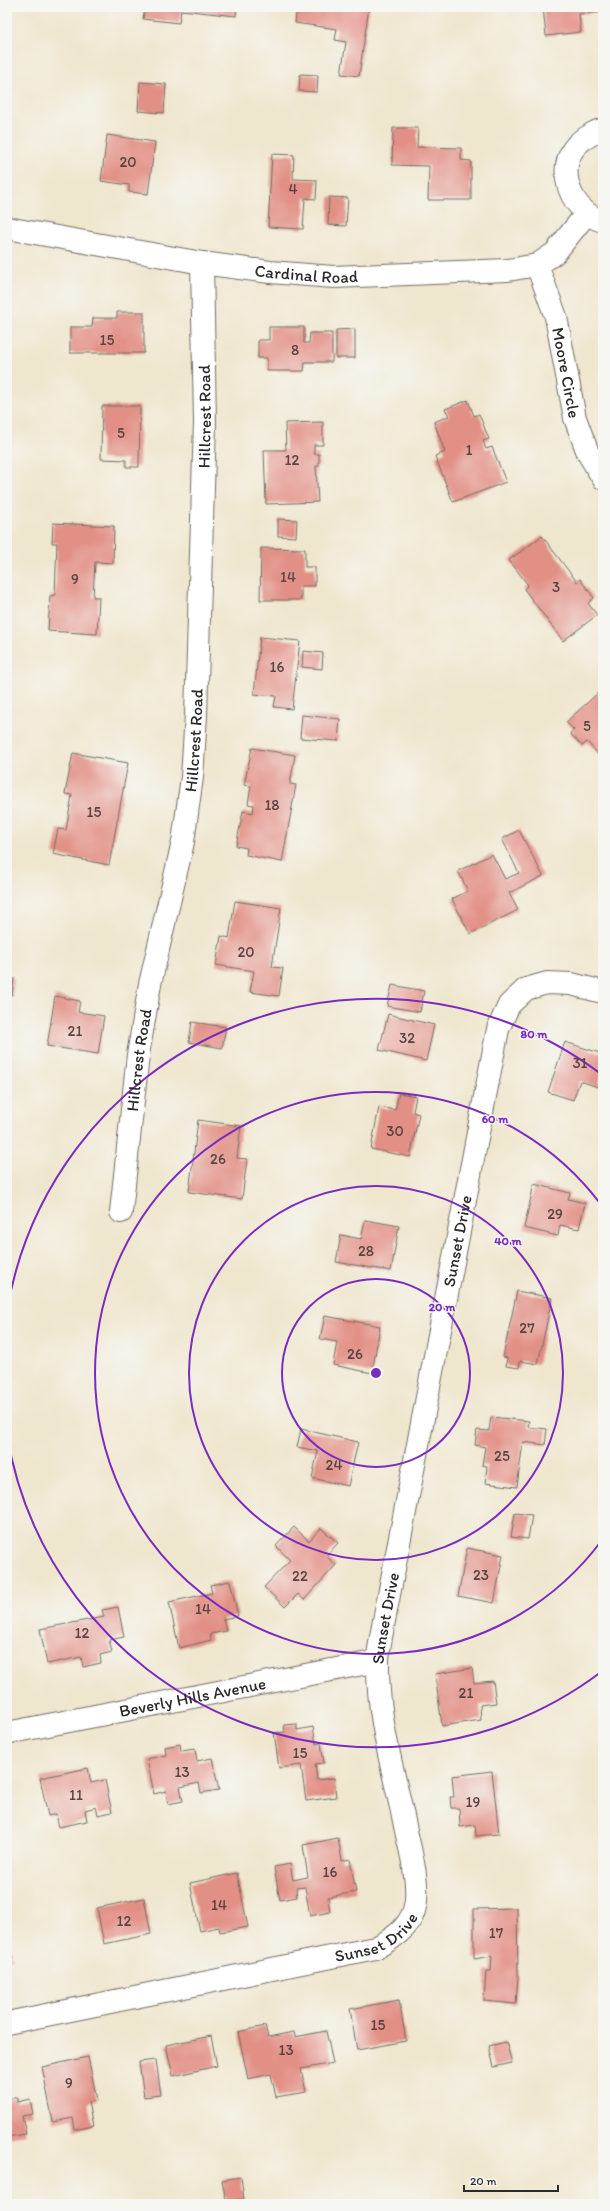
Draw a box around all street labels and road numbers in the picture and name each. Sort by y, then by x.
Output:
street label: Cardinal Road [253,260,358,287]
street label: Moore Circle [548,326,585,420]
street label: Hillcrest Road [194,364,215,469]
street label: Hillcrest Road [180,688,207,793]
street label: Hillcrest Road [122,1007,156,1112]
street label: Sunset Drive [439,1194,476,1288]
street label: Sunset Drive [368,1571,403,1664]
street label: Beverly Hills Avenue [117,1673,268,1721]
street label: Sunset Drive [333,1910,422,1966]

